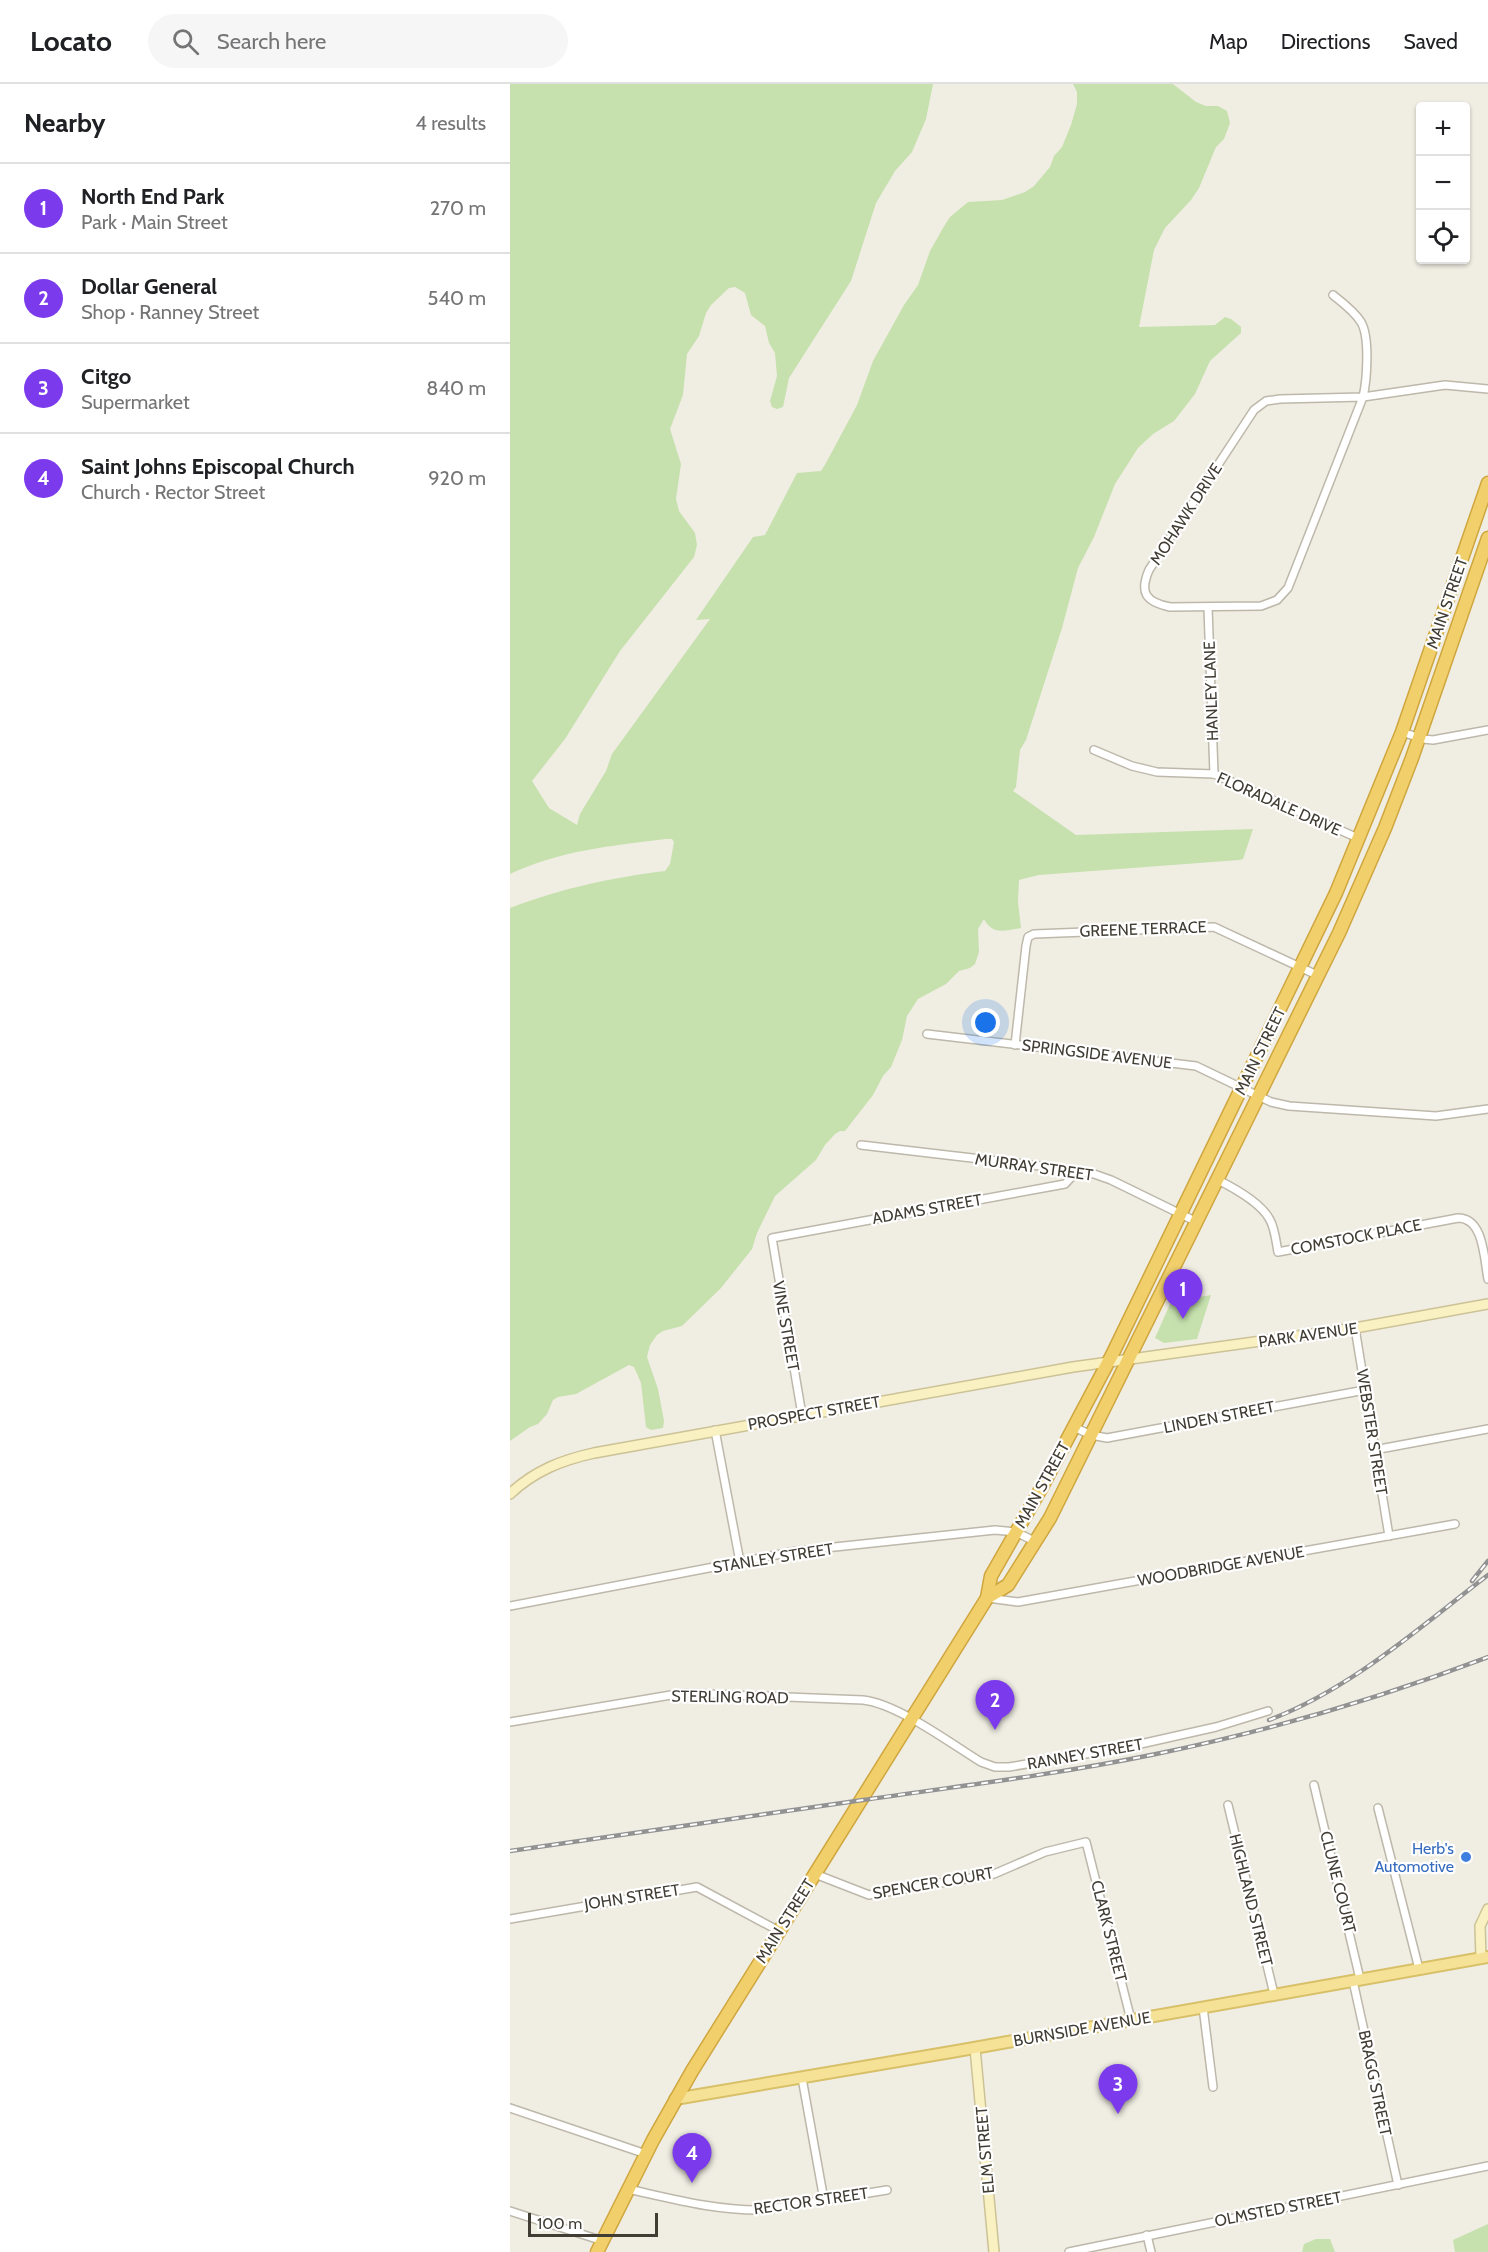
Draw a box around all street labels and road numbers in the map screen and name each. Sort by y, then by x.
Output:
street label: MOHAWK DRIVE [1146,459,1226,568]
street label: MAIN STREET [1422,554,1472,651]
street label: HANLEY LANE [1200,641,1222,741]
street label: FLORADALE DRIVE [1214,768,1344,840]
street label: GREENE TERRACE [1079,917,1207,941]
street label: MAIN STREET [1231,1003,1290,1098]
street label: SPRINGSIDE AVENUE [1021,1035,1173,1073]
street label: MURRAY STREET [974,1149,1095,1185]
street label: ADAMS STREET [871,1190,984,1228]
street label: COMSTOCK PLACE [1289,1215,1423,1259]
street label: VINE STREET [769,1279,803,1373]
street label: PARK AVENUE [1257,1319,1359,1351]
street label: WEBSTER STREET [1353,1368,1391,1497]
street label: PROSPECT STREET [746,1392,882,1434]
street label: LINDEN STREET [1162,1397,1276,1437]
street label: MAIN STREET [1011,1438,1074,1531]
street label: STANLEY STREET [712,1539,835,1577]
street label: WOODBRIDGE AVENUE [1136,1542,1306,1590]
street label: STERLING ROAD [671,1686,789,1708]
street label: RANNEY STREET [1026,1734,1145,1774]
street label: CLUNE COURT [1316,1829,1360,1935]
street label: HIGHLAND STREET [1225,1832,1277,1969]
street label: SPENCER COURT [871,1863,995,1903]
street label: MAIN STREET [752,1875,819,1967]
street label: CLARK STREET [1087,1878,1131,1984]
street label: JOHN STREET [582,1880,682,1914]
street label: BURNSIDE AVENUE [1012,2008,1152,2050]
street label: BRAGG STREET [1355,2028,1396,2138]
street label: ELM STREET [972,2105,998,2194]
street label: RECTOR STREET [752,2183,870,2218]
street label: OLMSTED STREET [1213,2187,1344,2231]

